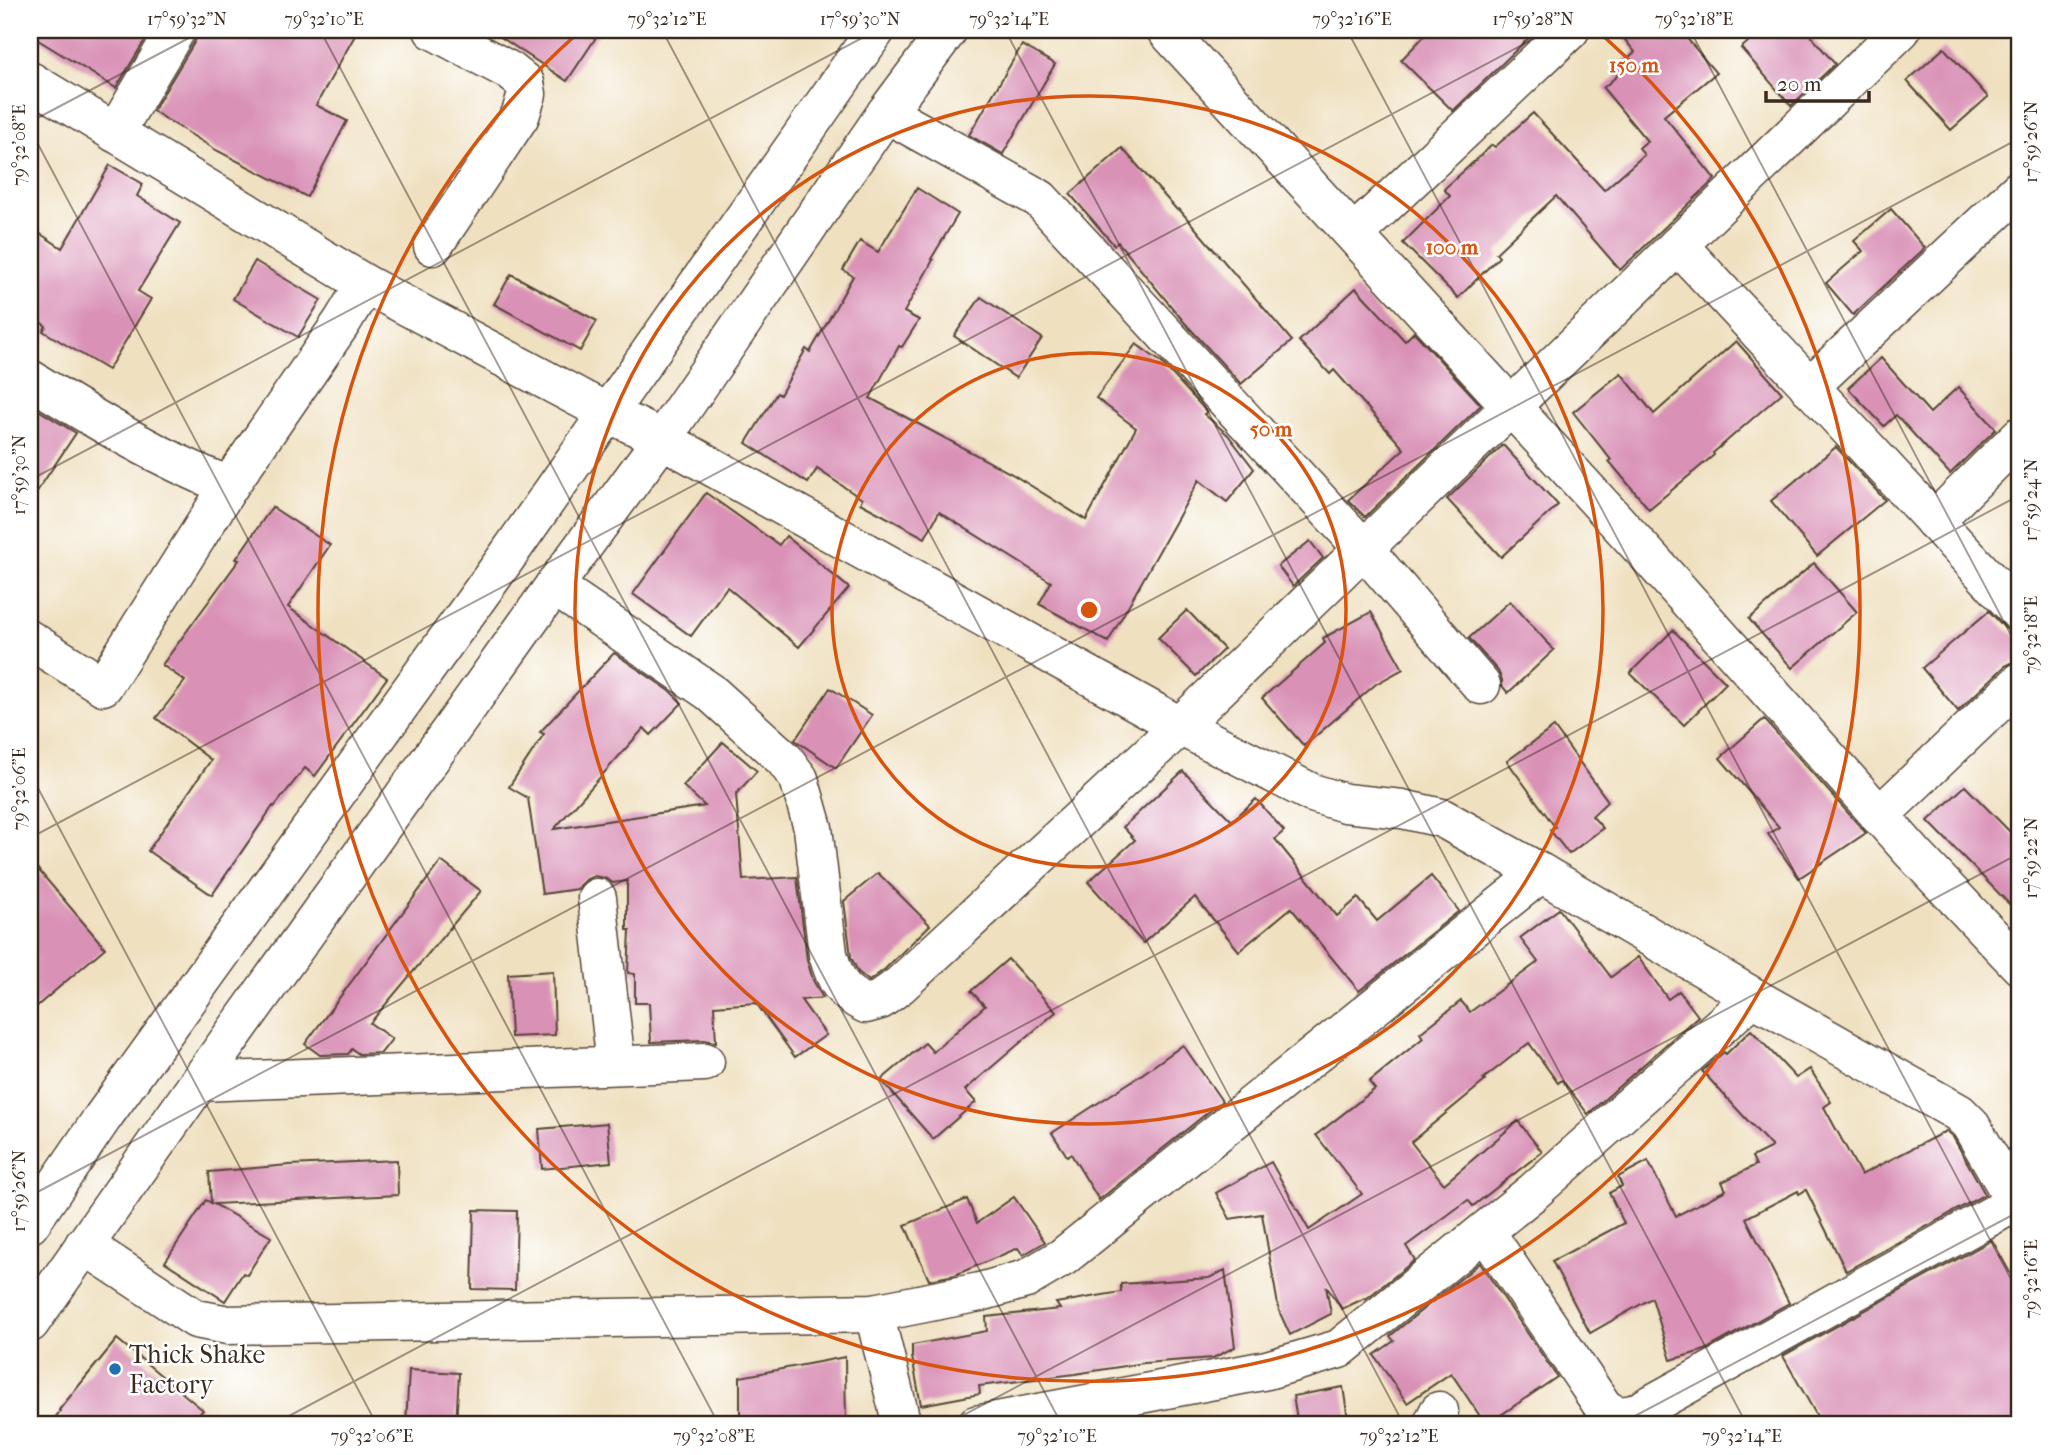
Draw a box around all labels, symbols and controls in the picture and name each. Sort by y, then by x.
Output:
text: 17°59'32"N [147,9,227,30]
text: 79°32'10"E [284,9,364,30]
text: 79°32'12"E [628,9,706,30]
text: 17°59'30"N [820,9,901,30]
text: 79°32'14"E [969,9,1049,30]
text: 79°32'16"E [1312,9,1392,30]
text: 17°59'28"N [1492,9,1574,30]
text: 79°32'18"E [1655,9,1733,30]
text: 150 m [1609,53,1660,77]
scale bar [1766,60,1870,104]
text: 20 m [1777,72,1822,96]
text: 17°59'26"N [2021,100,2042,183]
text: 79°32'08"E [9,104,30,186]
text: 100 m [1426,235,1479,259]
text: 50 m [1250,417,1293,441]
text: 17°59'30"N [9,434,30,515]
text: 17°59'24"N [2021,458,2042,542]
text: 79°32'18"E [2021,596,2042,674]
centre of rings [1077,598,1101,622]
text: 79°32'06"E [9,748,30,830]
text: 17°59'22"N [2021,817,2042,899]
text: 17°59'26"N [9,1149,30,1232]
text: 79°32'16"E [2021,1239,2042,1319]
place label: Thick Shake Factory [129,1339,266,1400]
marker: Thick Shake Factory [107,1361,123,1377]
text: 79°32'06"E [331,1426,413,1447]
text: 79°32'08"E [673,1426,755,1447]
text: 79°32'10"E [1017,1426,1097,1447]
text: 79°32'12"E [1360,1426,1438,1447]
text: 79°32'14"E [1702,1426,1782,1447]

